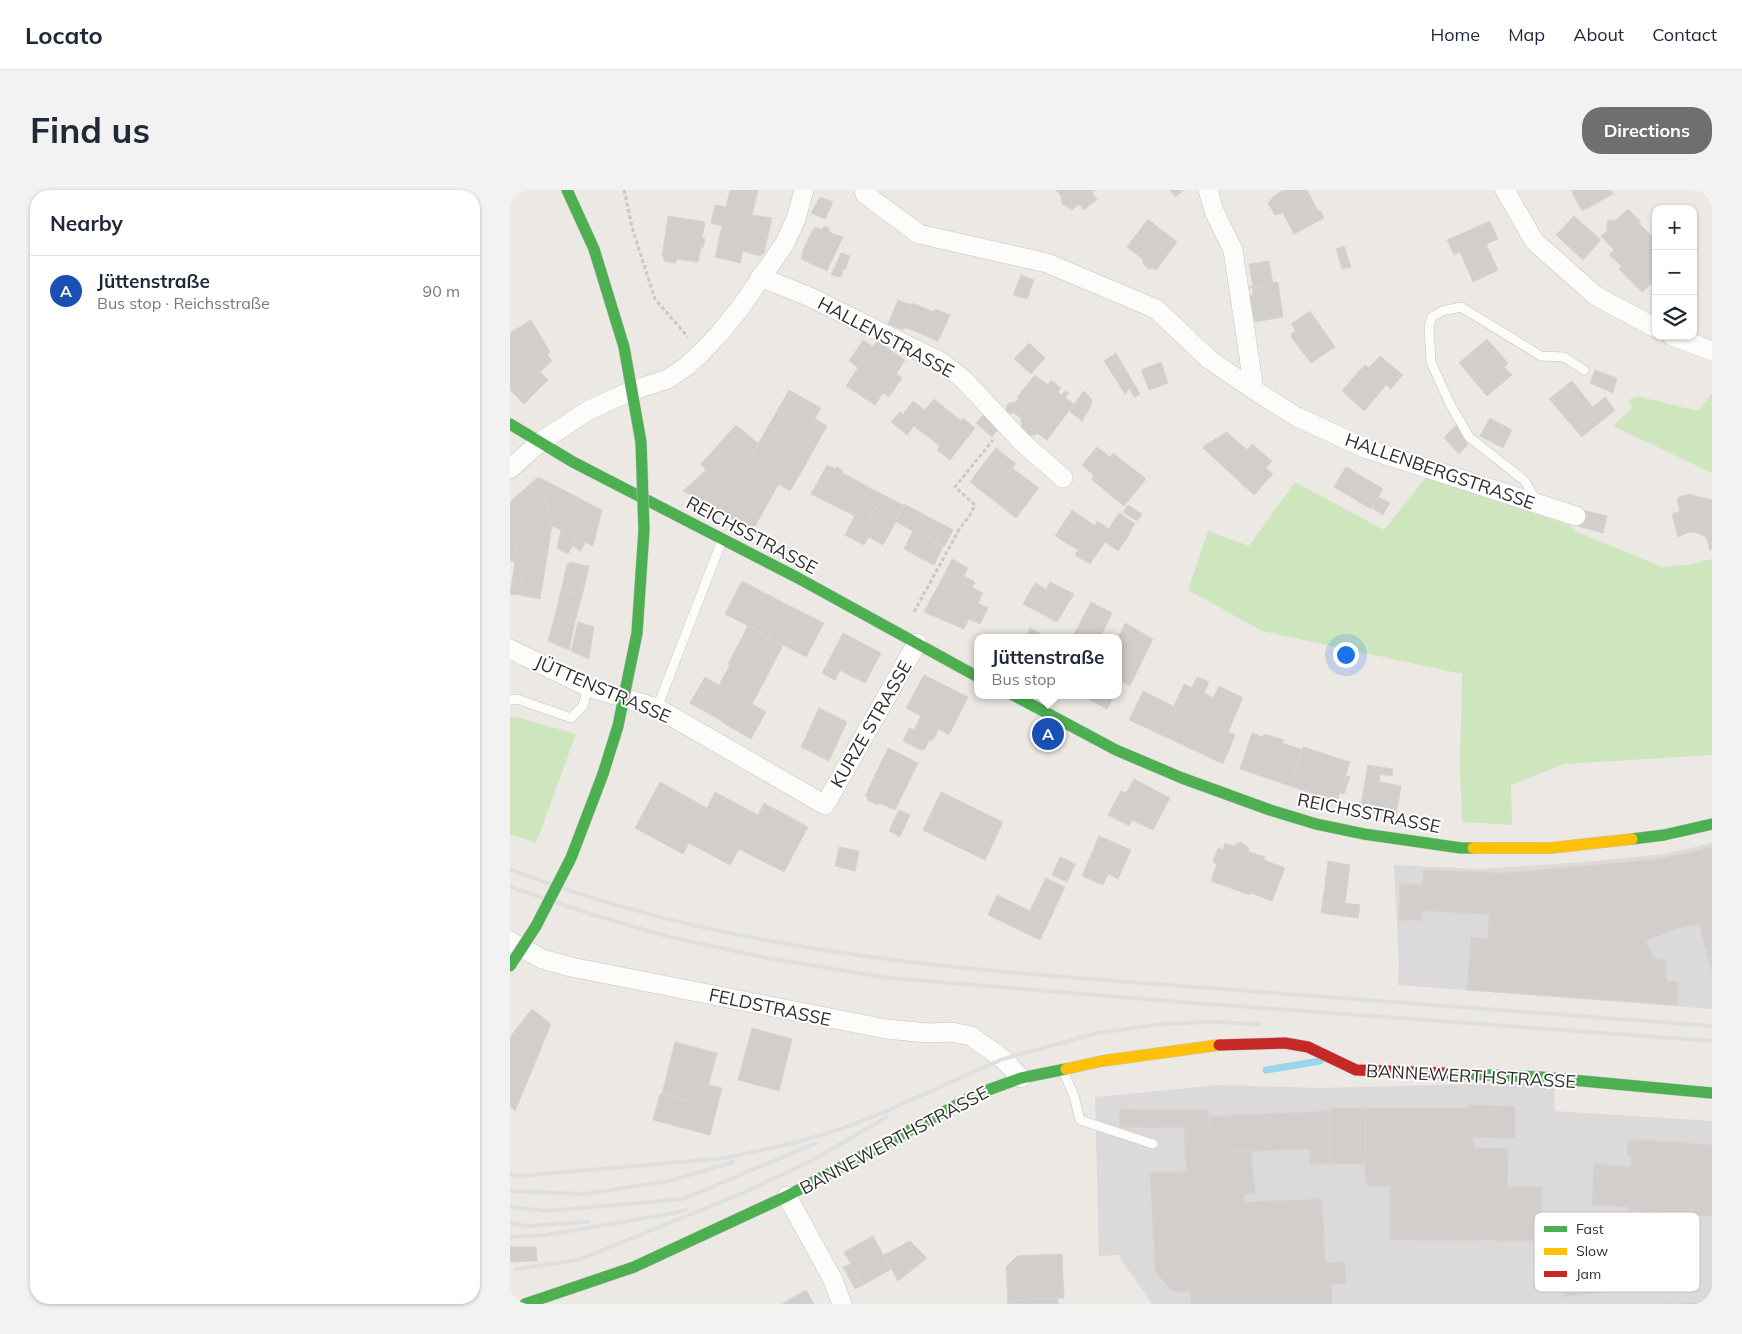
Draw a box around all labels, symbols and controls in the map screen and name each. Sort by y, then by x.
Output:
text: Locato [25,20,103,50]
text: Home [1430,23,1480,46]
text: Map [1508,23,1545,46]
text: About [1573,23,1624,46]
text: Contact [1652,23,1717,46]
button: Directions [1582,107,1712,154]
text: Find us [30,108,150,152]
map controls [1652,205,1697,340]
button: + [1652,205,1697,250]
text: Nearby [50,210,123,236]
button: − [1652,250,1697,295]
text: Jüttenstraße [97,269,210,293]
text: A [60,281,72,301]
text: 90 m [423,281,460,301]
street label: HALLENSTRASSE [814,291,958,383]
text: Bus stop · Reichsstraße [97,293,270,313]
button: layers [1652,295,1697,340]
street label: HALLENBERGSTRASSE [1342,428,1538,514]
street label: REICHSSTRASSE [682,491,822,579]
popup [974,634,1122,699]
your location [1333,642,1359,668]
text: Jüttenstraße [992,645,1104,669]
street label: JÜTTENSTRASSE [532,650,674,728]
street label: KURZE STRASSE [825,656,917,792]
text: Bus stop [992,669,1056,689]
pin: A [1032,715,1064,753]
street label: REICHSSTRASSE [1296,788,1442,838]
street label: FELDSTRASSE [707,983,833,1031]
street label: BANNEWERTHSTRASSE [1365,1059,1577,1093]
street label: BANNEWERTHSTRASSE [796,1080,992,1200]
legend [1534,1212,1700,1292]
text: Fast [1576,1220,1604,1238]
text: Slow [1576,1242,1608,1260]
text: Jam [1576,1265,1601,1283]

